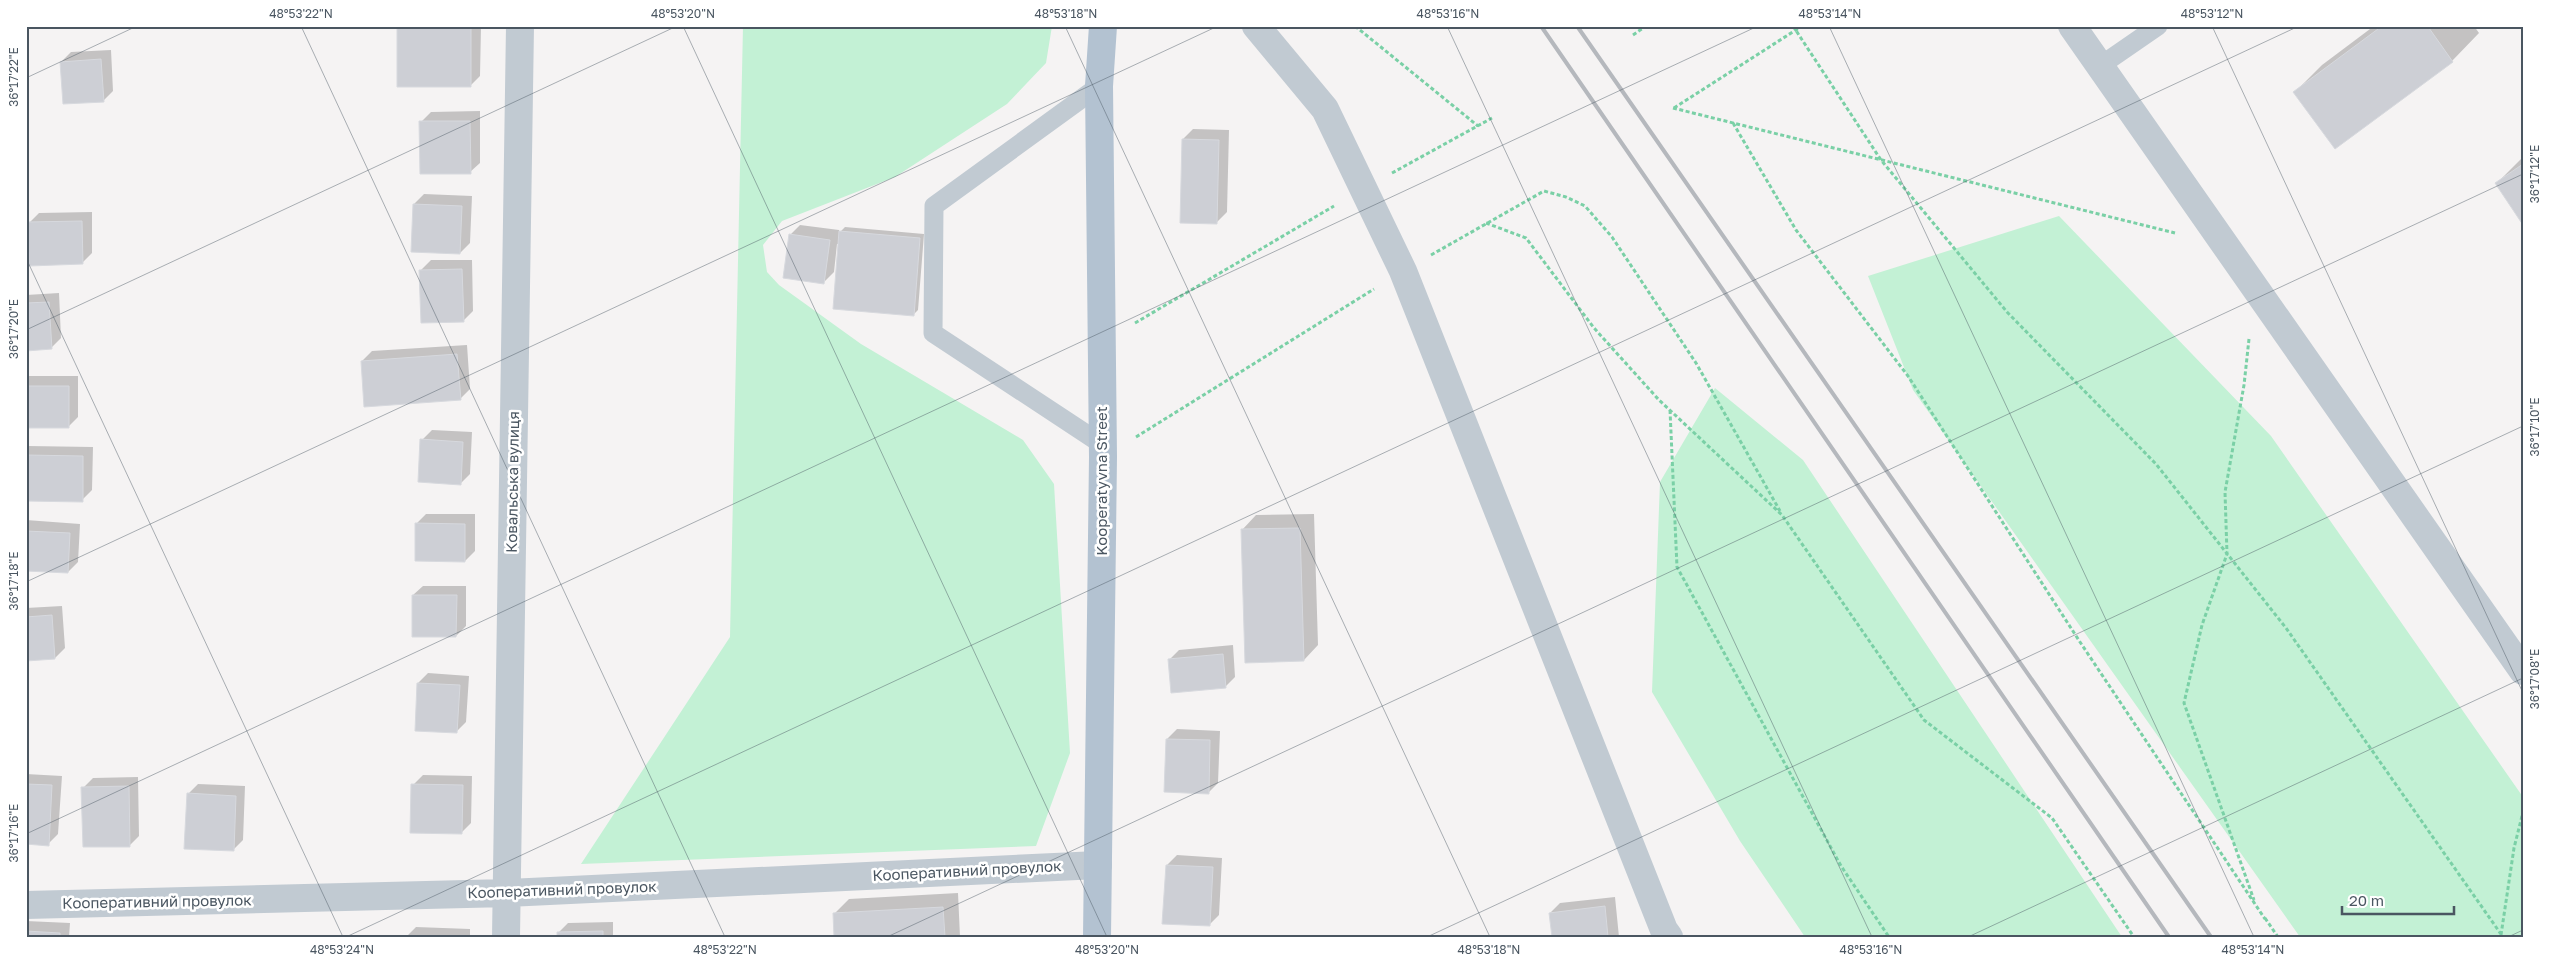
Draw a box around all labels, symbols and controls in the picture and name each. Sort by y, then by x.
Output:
text: 48°53'22"N [269,6,333,21]
text: 48°53'20"N [651,6,715,21]
text: 48°53'18"N [1035,6,1097,21]
text: 48°53'16"N [1417,6,1479,21]
text: 48°53'14"N [1799,6,1861,21]
text: 48°53'12"N [2181,6,2243,21]
text: 36°17'22"E [6,47,21,107]
text: 36°17'12"E [2527,145,2542,203]
text: 36°17'20"E [6,299,21,359]
text: 36°17'10"E [2527,397,2542,457]
street label: Kooperatyvna Street [1092,406,1110,556]
street label: Ковальська вулиця [502,411,522,553]
text: 36°17'18"E [6,552,21,610]
text: 36°17'08"E [2527,649,2542,709]
text: 36°17'16"E [6,804,21,862]
street label: Кооперативний провулок [872,856,1062,884]
street label: Кооперативний провулок [467,877,657,901]
scale bar [2342,883,2454,915]
street label: Кооперативний провулок [62,890,252,912]
text: 20 m [2349,891,2384,909]
text: 48°53'24"N [310,942,374,957]
text: 48°53'22"N [693,942,757,957]
text: 48°53'20"N [1075,942,1139,957]
text: 48°53'18"N [1458,942,1520,957]
text: 48°53'16"N [1840,942,1902,957]
text: 48°53'14"N [2222,942,2284,957]

